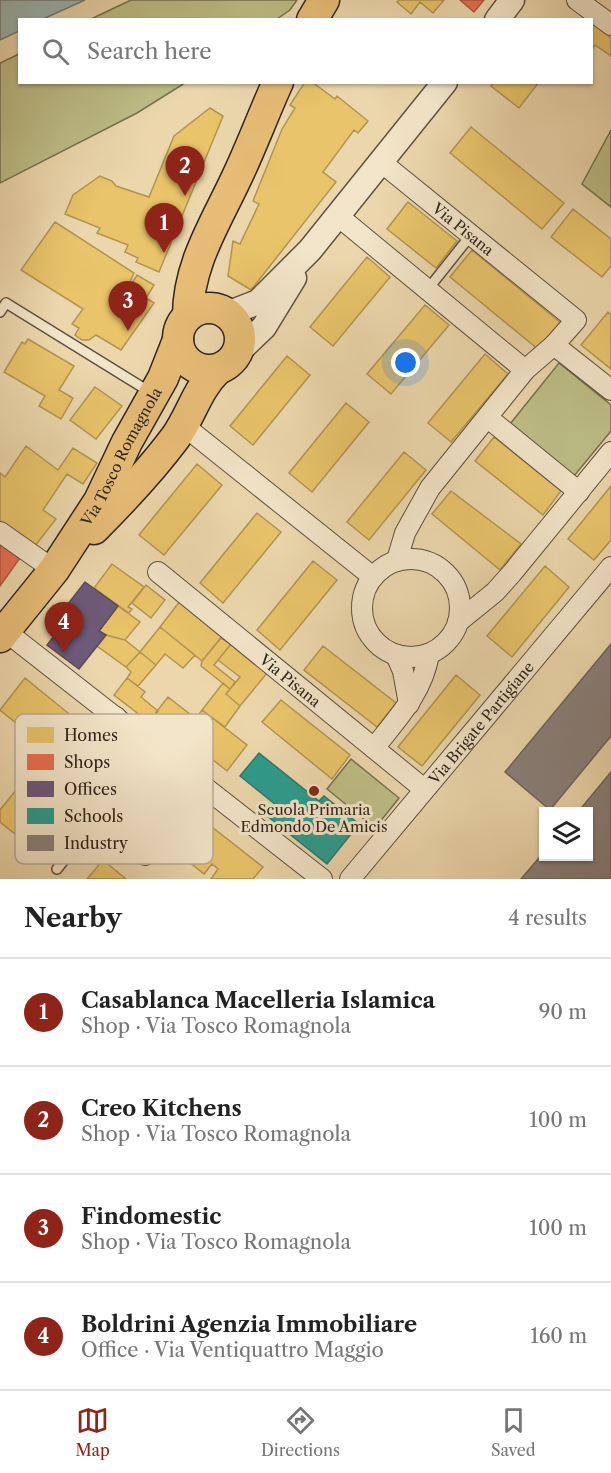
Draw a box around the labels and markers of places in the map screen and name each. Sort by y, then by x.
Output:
pin: 2 [166,146,204,196]
pin: 1 [144,204,184,253]
pin: 3 [108,282,148,331]
pin: 4 [44,602,84,652]
marker: Scuola Primaria Edmondo De Amicis [307,784,321,798]
place label: Scuola Primaria Edmondo De Amicis [241,800,387,836]

